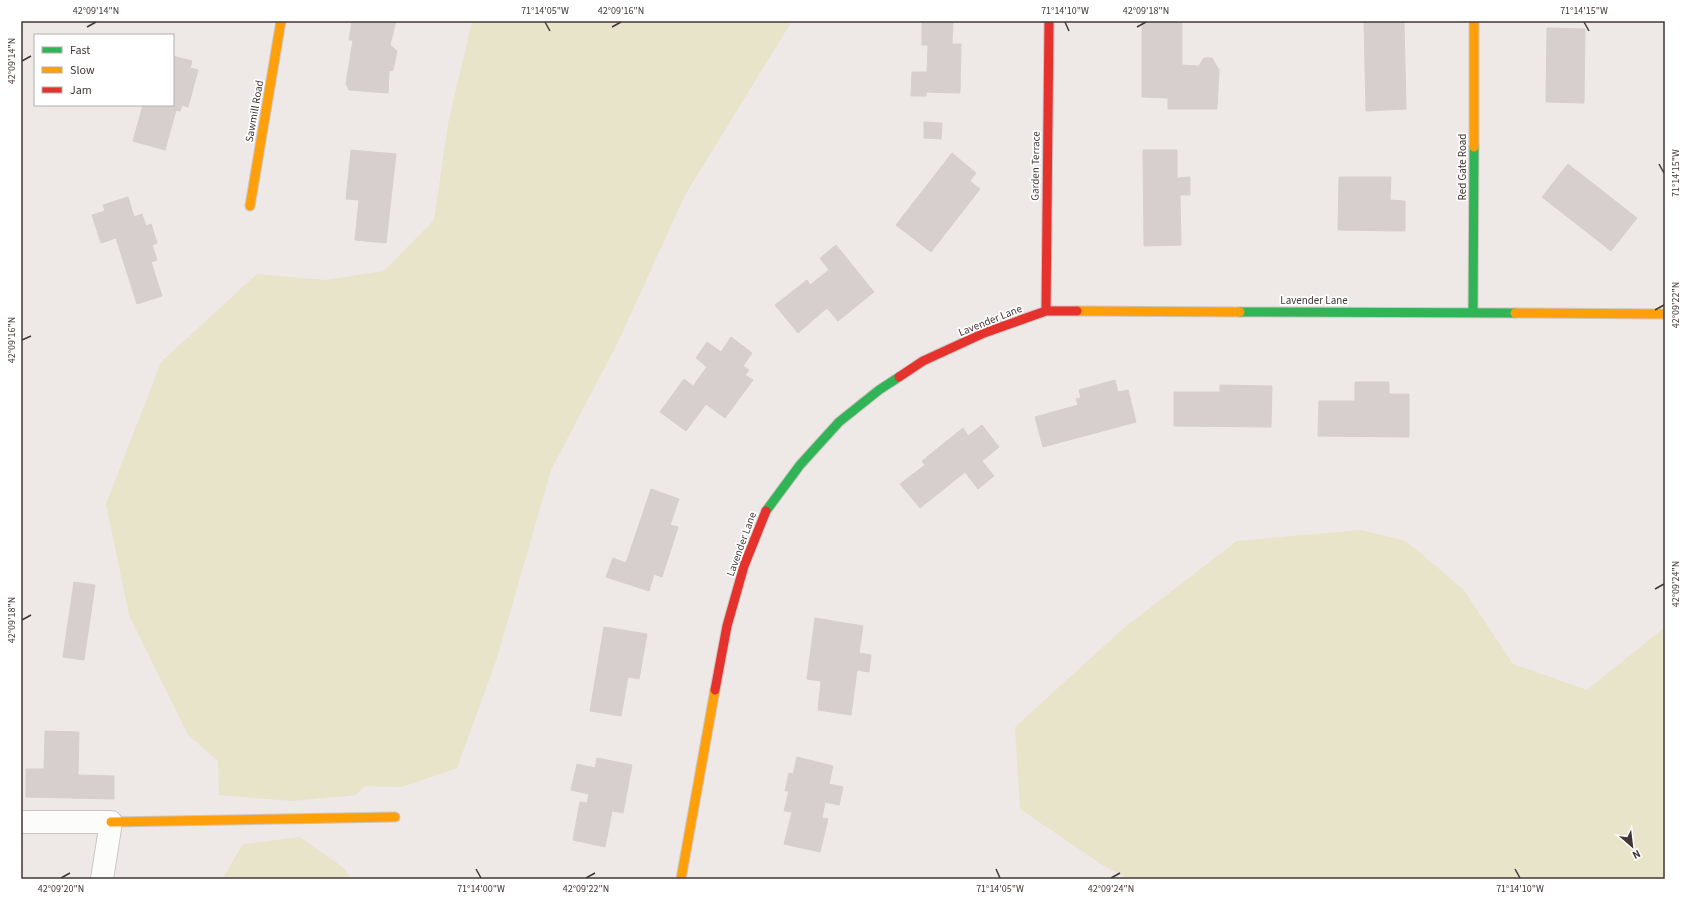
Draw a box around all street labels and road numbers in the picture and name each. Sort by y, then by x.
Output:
street label: Sawmill Road [242,79,267,143]
street label: Garden Terrace [1027,131,1044,201]
street label: Red Gate Road [1455,134,1470,200]
street label: Lavender Lane [1280,293,1348,308]
street label: Lavender Lane [956,301,1025,340]
street label: Lavender Lane [723,509,760,578]

